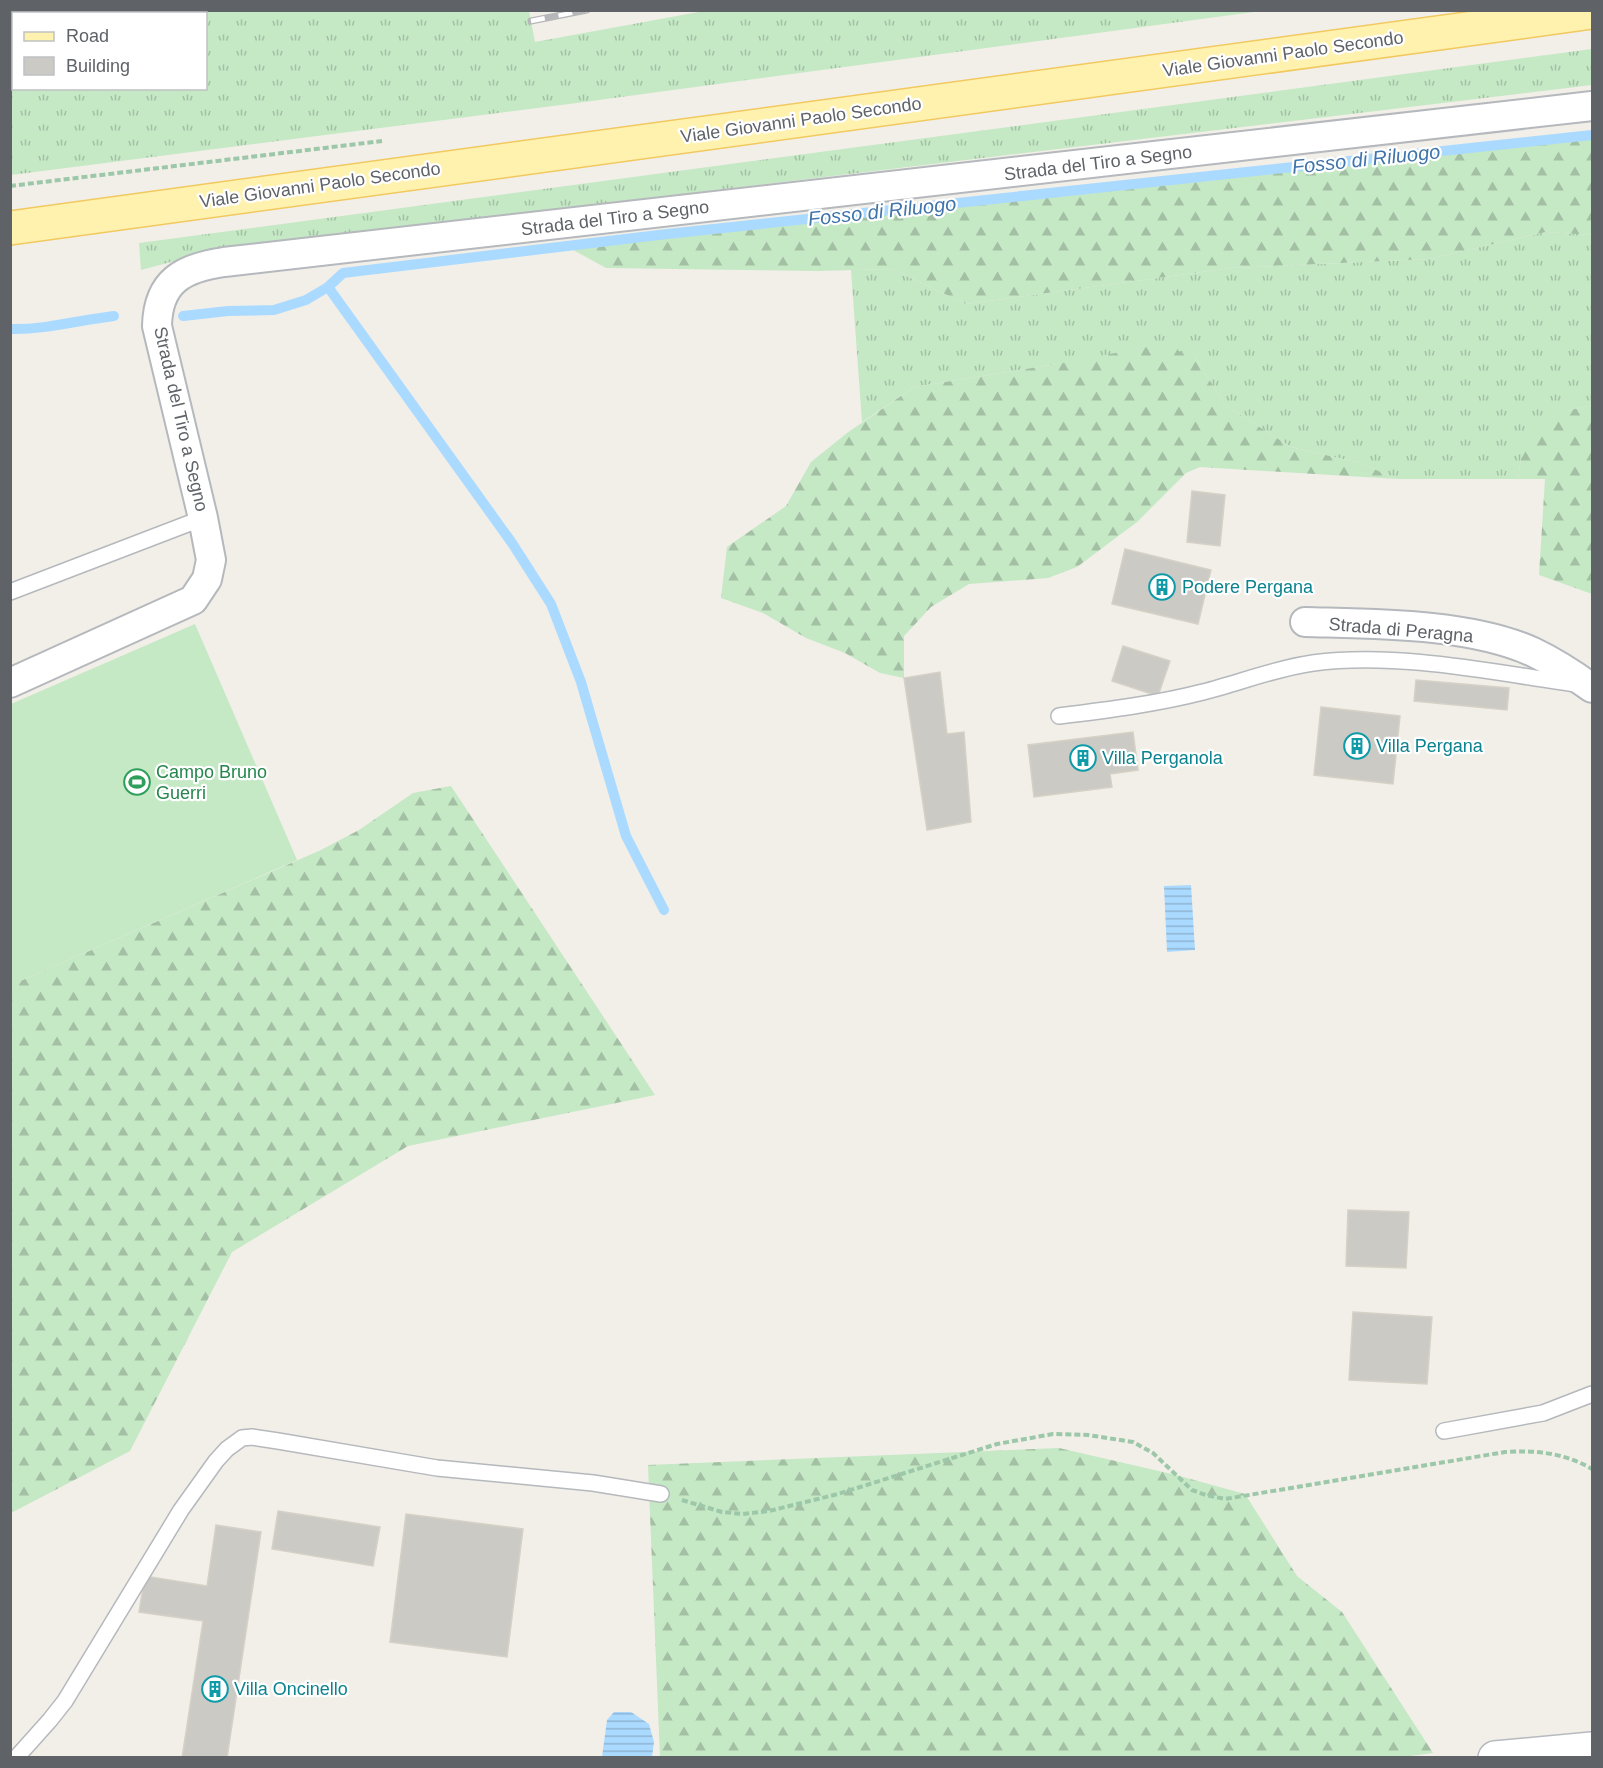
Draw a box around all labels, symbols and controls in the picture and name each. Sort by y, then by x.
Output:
legend [12,12,207,90]
text: Road [66,26,109,46]
street label: Viale Giovanni Paolo Secondo [1161,27,1405,81]
text: Building [66,56,130,76]
street label: Viale Giovanni Paolo Secondo [679,93,923,147]
water label: Fosso di Riluogo [1291,140,1441,178]
street label: Strada del Tiro a Segno [1003,142,1193,184]
street label: Viale Giovanni Paolo Secondo [198,158,442,212]
water label: Fosso di Riluogo [807,192,957,230]
street label: Strada del Tiro a Segno [520,197,710,239]
street label: Strada del Tiro a Segno [150,325,212,513]
building icon: Podere Pergana [1147,572,1177,602]
place label: Podere Pergana [1182,577,1314,597]
street label: Strada di Peragna [1328,614,1475,646]
building icon: Villa Pergana [1342,731,1372,761]
place label: Villa Pergana [1376,736,1484,756]
building icon: Villa Perganola [1068,743,1098,773]
place label: Villa Perganola [1102,748,1224,768]
place label: Campo Bruno Guerri [156,762,267,803]
sports icon: Campo Bruno Guerri [122,767,152,797]
building icon: Villa Oncinello [200,1674,230,1704]
place label: Villa Oncinello [234,1679,348,1699]

